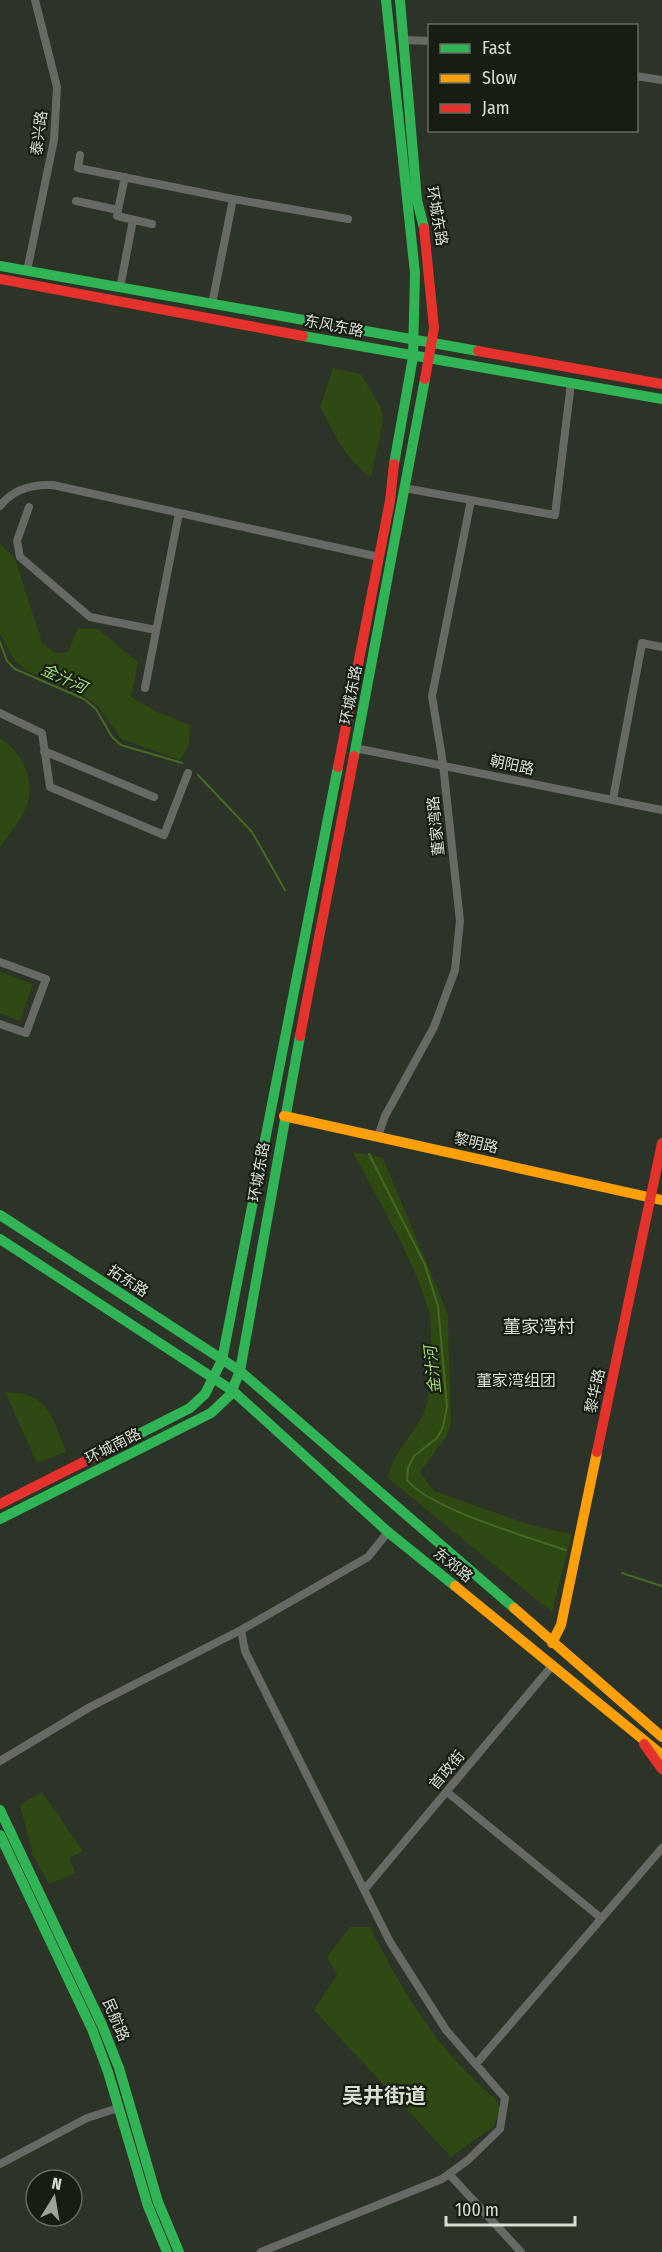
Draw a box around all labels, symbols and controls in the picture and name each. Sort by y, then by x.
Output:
legend [428,24,638,132]
text: Fast [482,37,511,59]
text: Slow [482,67,517,89]
text: Jam [482,97,510,119]
street label: 泰兴路 [27,110,51,156]
street label: 环城东路 [423,185,451,247]
street label: 东风东路 [303,311,365,341]
water label: 金汁河 [38,660,92,698]
street label: 环城东路 [336,664,366,726]
street label: 朝阳路 [488,752,536,778]
street label: 董家湾路 [424,795,448,857]
street label: 黎明路 [452,1129,500,1157]
street label: 环城东路 [245,1141,273,1203]
street label: 拓东路 [104,1261,152,1301]
district label: 董家湾村 [503,1316,575,1338]
water label: 金汁河 [420,1342,444,1395]
street label: 黎华路 [582,1367,608,1415]
district label: 董家湾组团 [476,1371,556,1390]
street label: 环城南路 [82,1424,144,1468]
street label: 东郊路 [430,1544,476,1586]
street label: 首政街 [426,1747,468,1793]
street label: 民航路 [99,1996,133,2044]
district label: 吴井街道 [342,2083,426,2109]
north arrow [24,2168,84,2228]
text: N [50,2174,63,2194]
scale bar [446,2189,575,2227]
text: 100 m [455,2199,499,2221]

